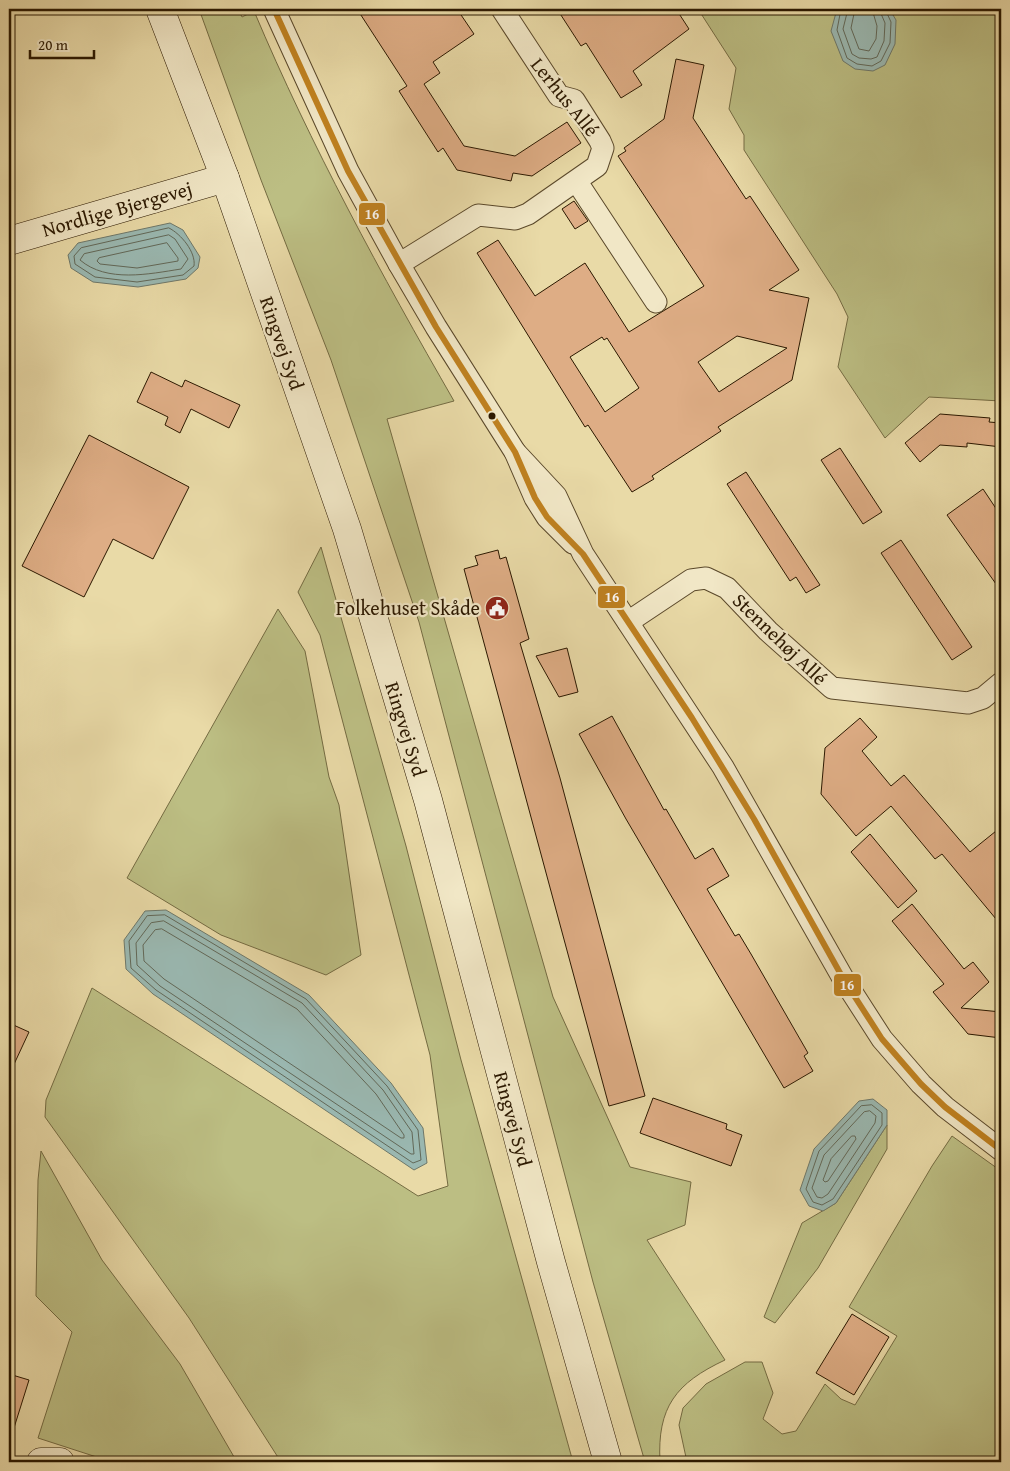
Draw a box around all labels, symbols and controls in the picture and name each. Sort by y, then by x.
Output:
scale bar [30,28,94,60]
text: 20 m [38,34,69,55]
street label: Lerhus Allé [524,51,606,143]
street label: Nordlige Bjergevej [38,173,195,244]
line badge: 16 [358,202,386,226]
text: 16 [365,204,379,224]
street label: Ringvej Syd [253,292,312,394]
unlabelled marker [487,411,497,421]
line badge: 16 [597,585,626,609]
street label: Stennehøj Allé [726,586,834,691]
text: 16 [605,587,619,607]
place label: Folkehuset Skåde [336,593,480,622]
public building icon: Folkehuset Skåde [484,595,510,621]
street label: Ringvej Syd [378,678,435,780]
line badge: 16 [833,973,862,997]
text: 16 [840,975,854,995]
street label: Ringvej Syd [487,1068,540,1170]

